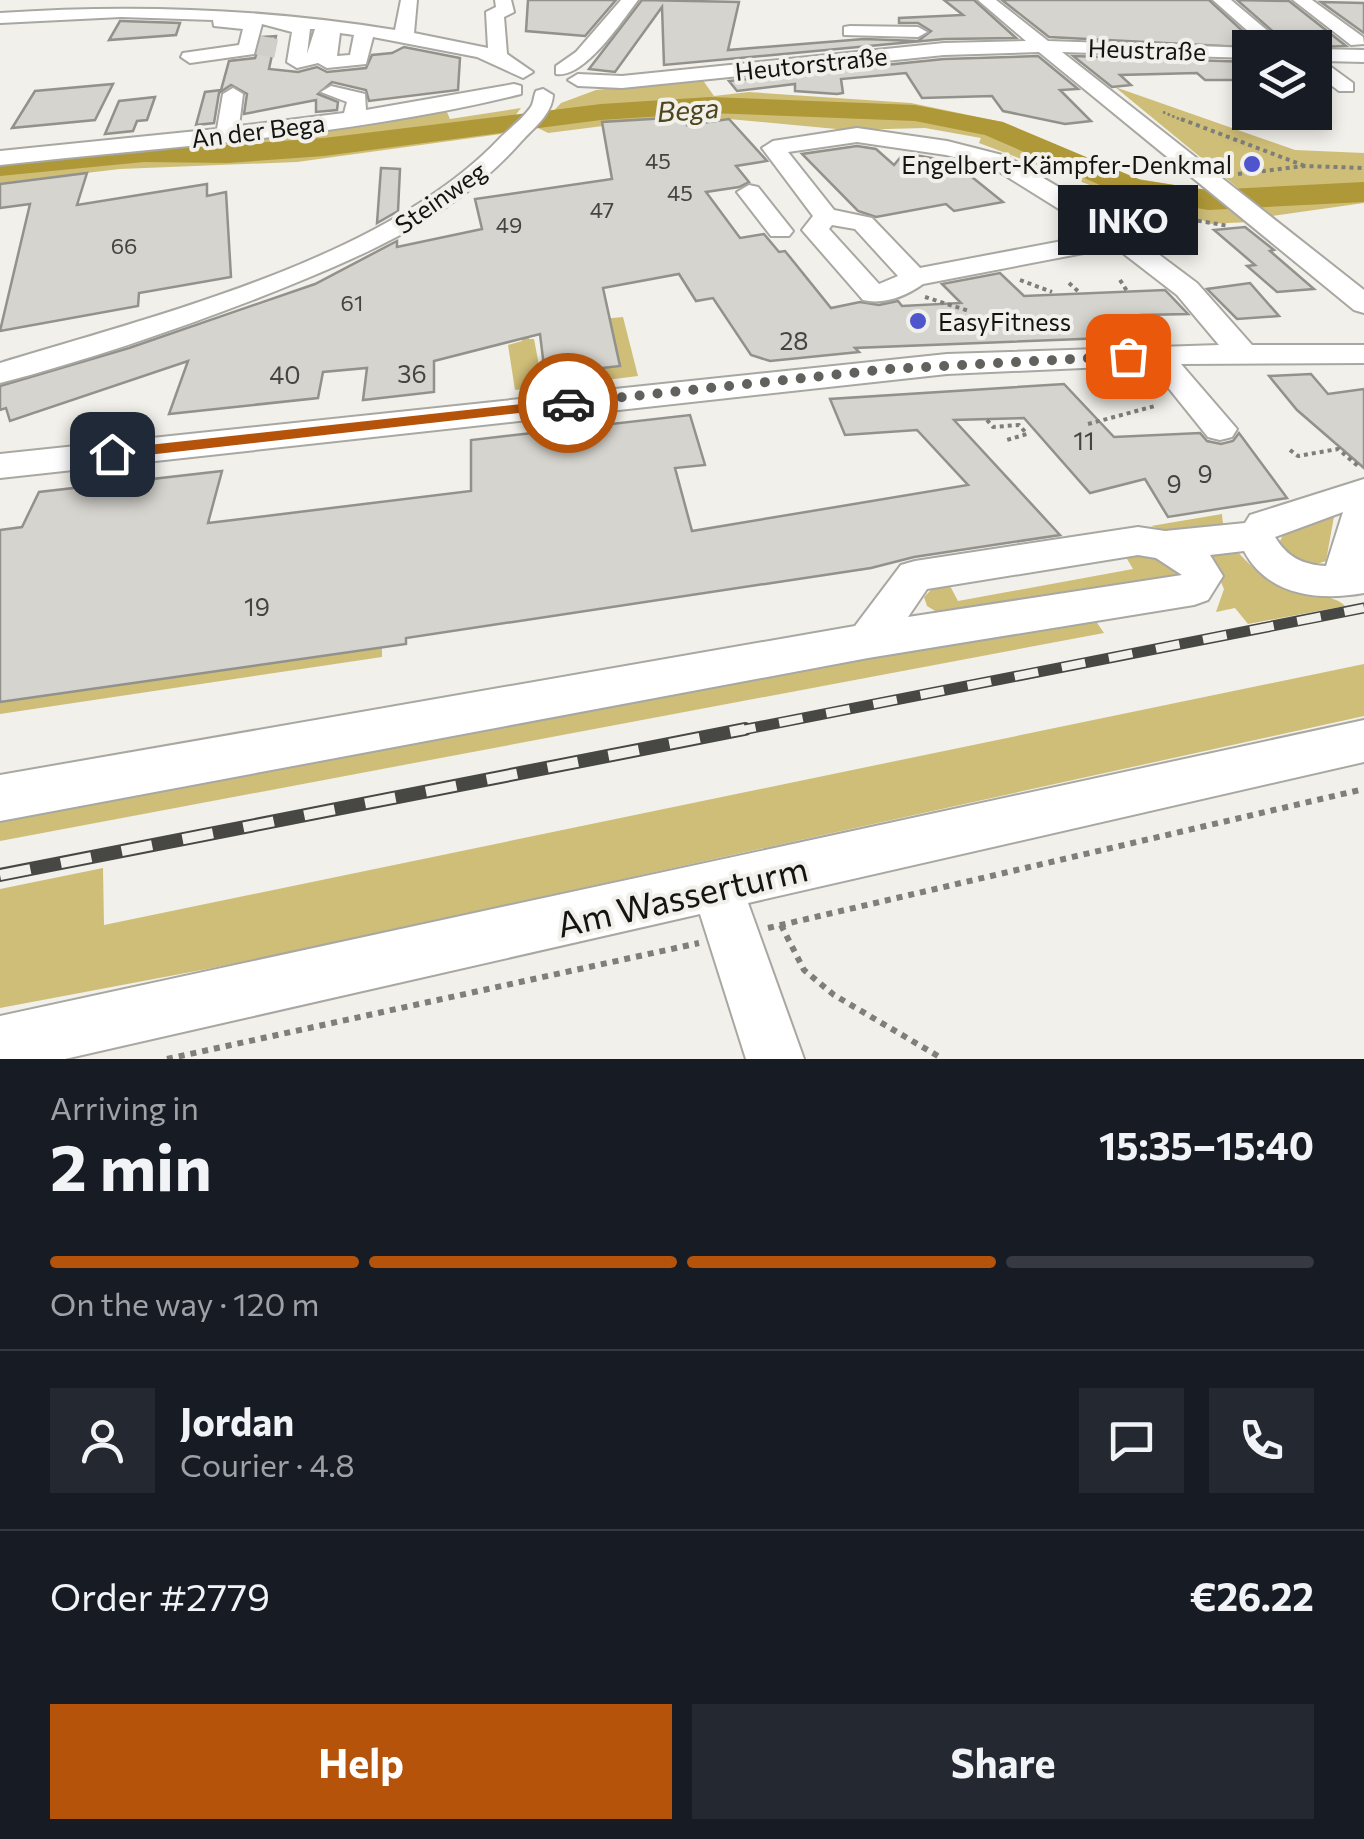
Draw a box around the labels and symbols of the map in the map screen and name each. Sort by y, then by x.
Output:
street label: Heustraße [1087,32,1207,66]
street label: Heutorstraße [733,40,889,86]
water label: Bega [656,90,720,128]
street label: An der Bega [189,107,327,153]
house number: 45 [645,147,671,174]
place label: Engelbert-Kämpfer-Denkmal [901,149,1232,179]
marker: Engelbert-Kämpfer-Denkmal [1241,153,1263,175]
street label: Steinweg [389,155,492,239]
house number: 45 [667,179,693,206]
callout: INKO [1058,186,1198,256]
house number: 47 [590,196,614,223]
house number: 49 [496,211,522,238]
house number: 66 [111,232,137,259]
house number: 61 [341,289,363,316]
place label: EasyFitness [938,306,1071,336]
marker: EasyFitness [907,310,929,332]
pin [1086,314,1171,399]
house number: 28 [780,325,808,355]
courier [518,353,618,453]
house number: 36 [397,358,427,388]
house number: 40 [269,359,301,389]
pin [70,412,155,497]
house number: 11 [1073,425,1095,455]
house number: 9 [1197,458,1213,488]
house number: 9 [1166,468,1182,498]
house number: 19 [244,591,270,621]
street label: Am Wasserturm [552,845,812,945]

